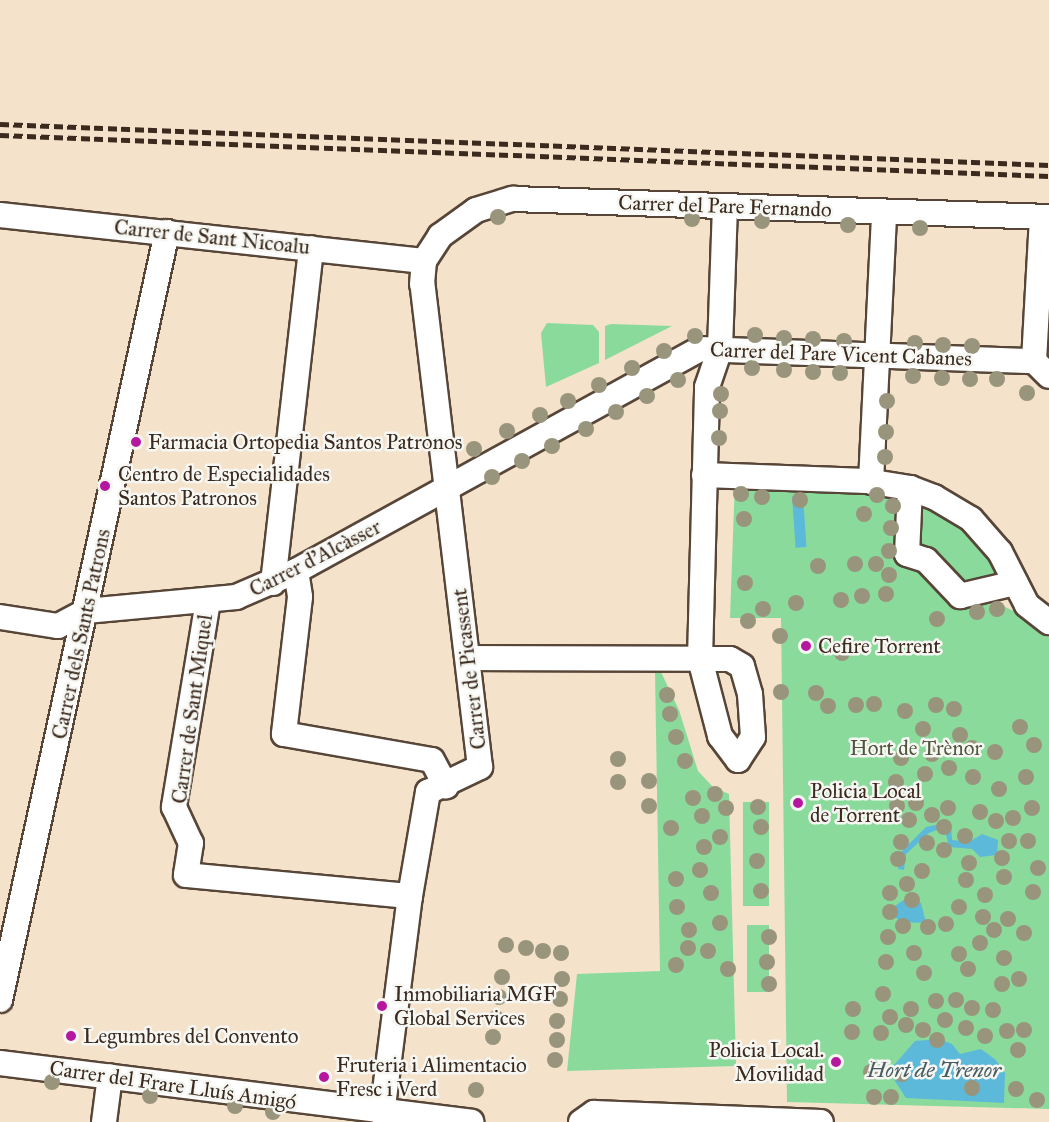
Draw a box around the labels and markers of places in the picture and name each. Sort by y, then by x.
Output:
place label: Farmacia Ortopedia Santos Patronos [148,429,462,455]
marker: Farmacia Ortopedia Santos Patronos [129,435,143,449]
place label: Centro de Especialidades Santos Patronos [118,461,330,511]
marker: Centro de Especialidades Santos Patronos [96,477,114,495]
place label: Cefire Torrent [818,633,941,659]
marker: Cefire Torrent [799,639,813,653]
place label: Policia Local de Torrent [810,778,921,828]
marker: Policia Local de Torrent [791,796,805,810]
place label: Inmobiliaria MGF Global Services [394,981,556,1031]
marker: Inmobiliaria MGF Global Services [375,999,389,1013]
place label: Legumbres del Convento [83,1023,298,1049]
marker: Legumbres del Convento [64,1029,78,1043]
place label: Policia Local. Movilidad [708,1037,824,1087]
place label: Fruteria i Alimentacio Fresc i Verd [336,1052,527,1102]
marker: Policia Local. Movilidad [829,1055,843,1069]
marker: Fruteria i Alimentacio Fresc i Verd [317,1070,331,1084]

